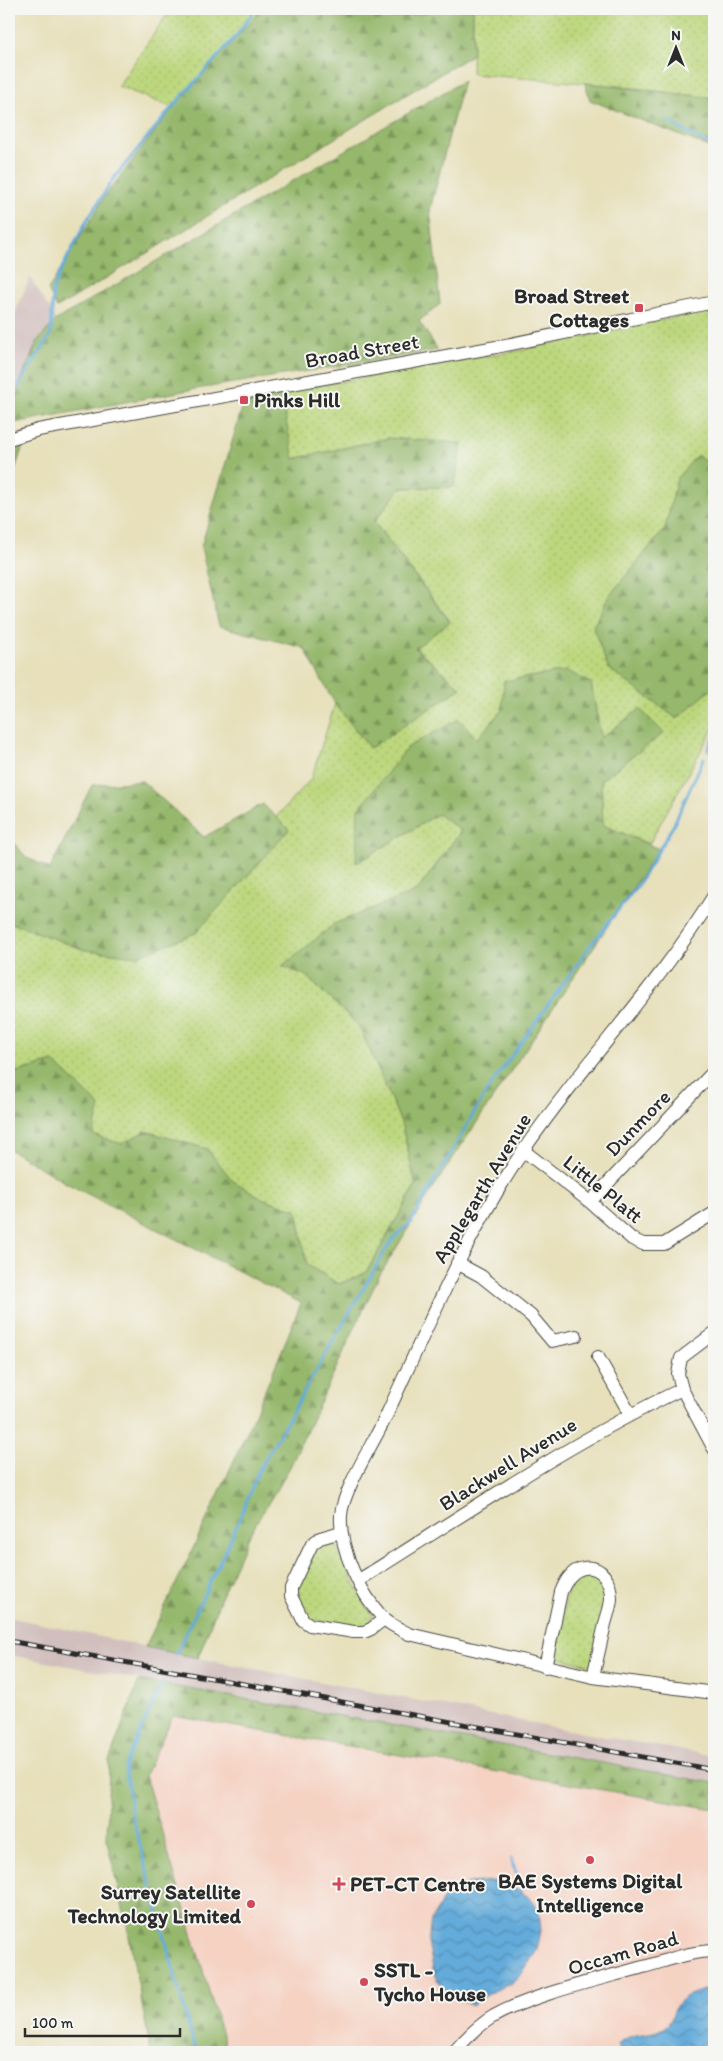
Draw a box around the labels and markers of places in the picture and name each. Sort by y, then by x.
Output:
place label: Broad Street Cottages [514,283,629,333]
marker: Broad Street Cottages [633,302,645,314]
place label: Pinks Hill [254,387,341,412]
marker: Pinks Hill [238,394,250,406]
marker: BAE Systems Digital Intelligence [584,1854,596,1866]
place label: BAE Systems Digital Intelligence [498,1868,683,1918]
place label: PET-CT Centre [350,1871,485,1896]
marker: PET-CT Centre [332,1877,346,1891]
place label: Surrey Satellite Technology Limited [67,1879,242,1929]
marker: Surrey Satellite Technology Limited [245,1898,257,1910]
place label: SSTL - Tycho House [373,1957,486,2007]
marker: SSTL - Tycho House [358,1976,370,1988]

